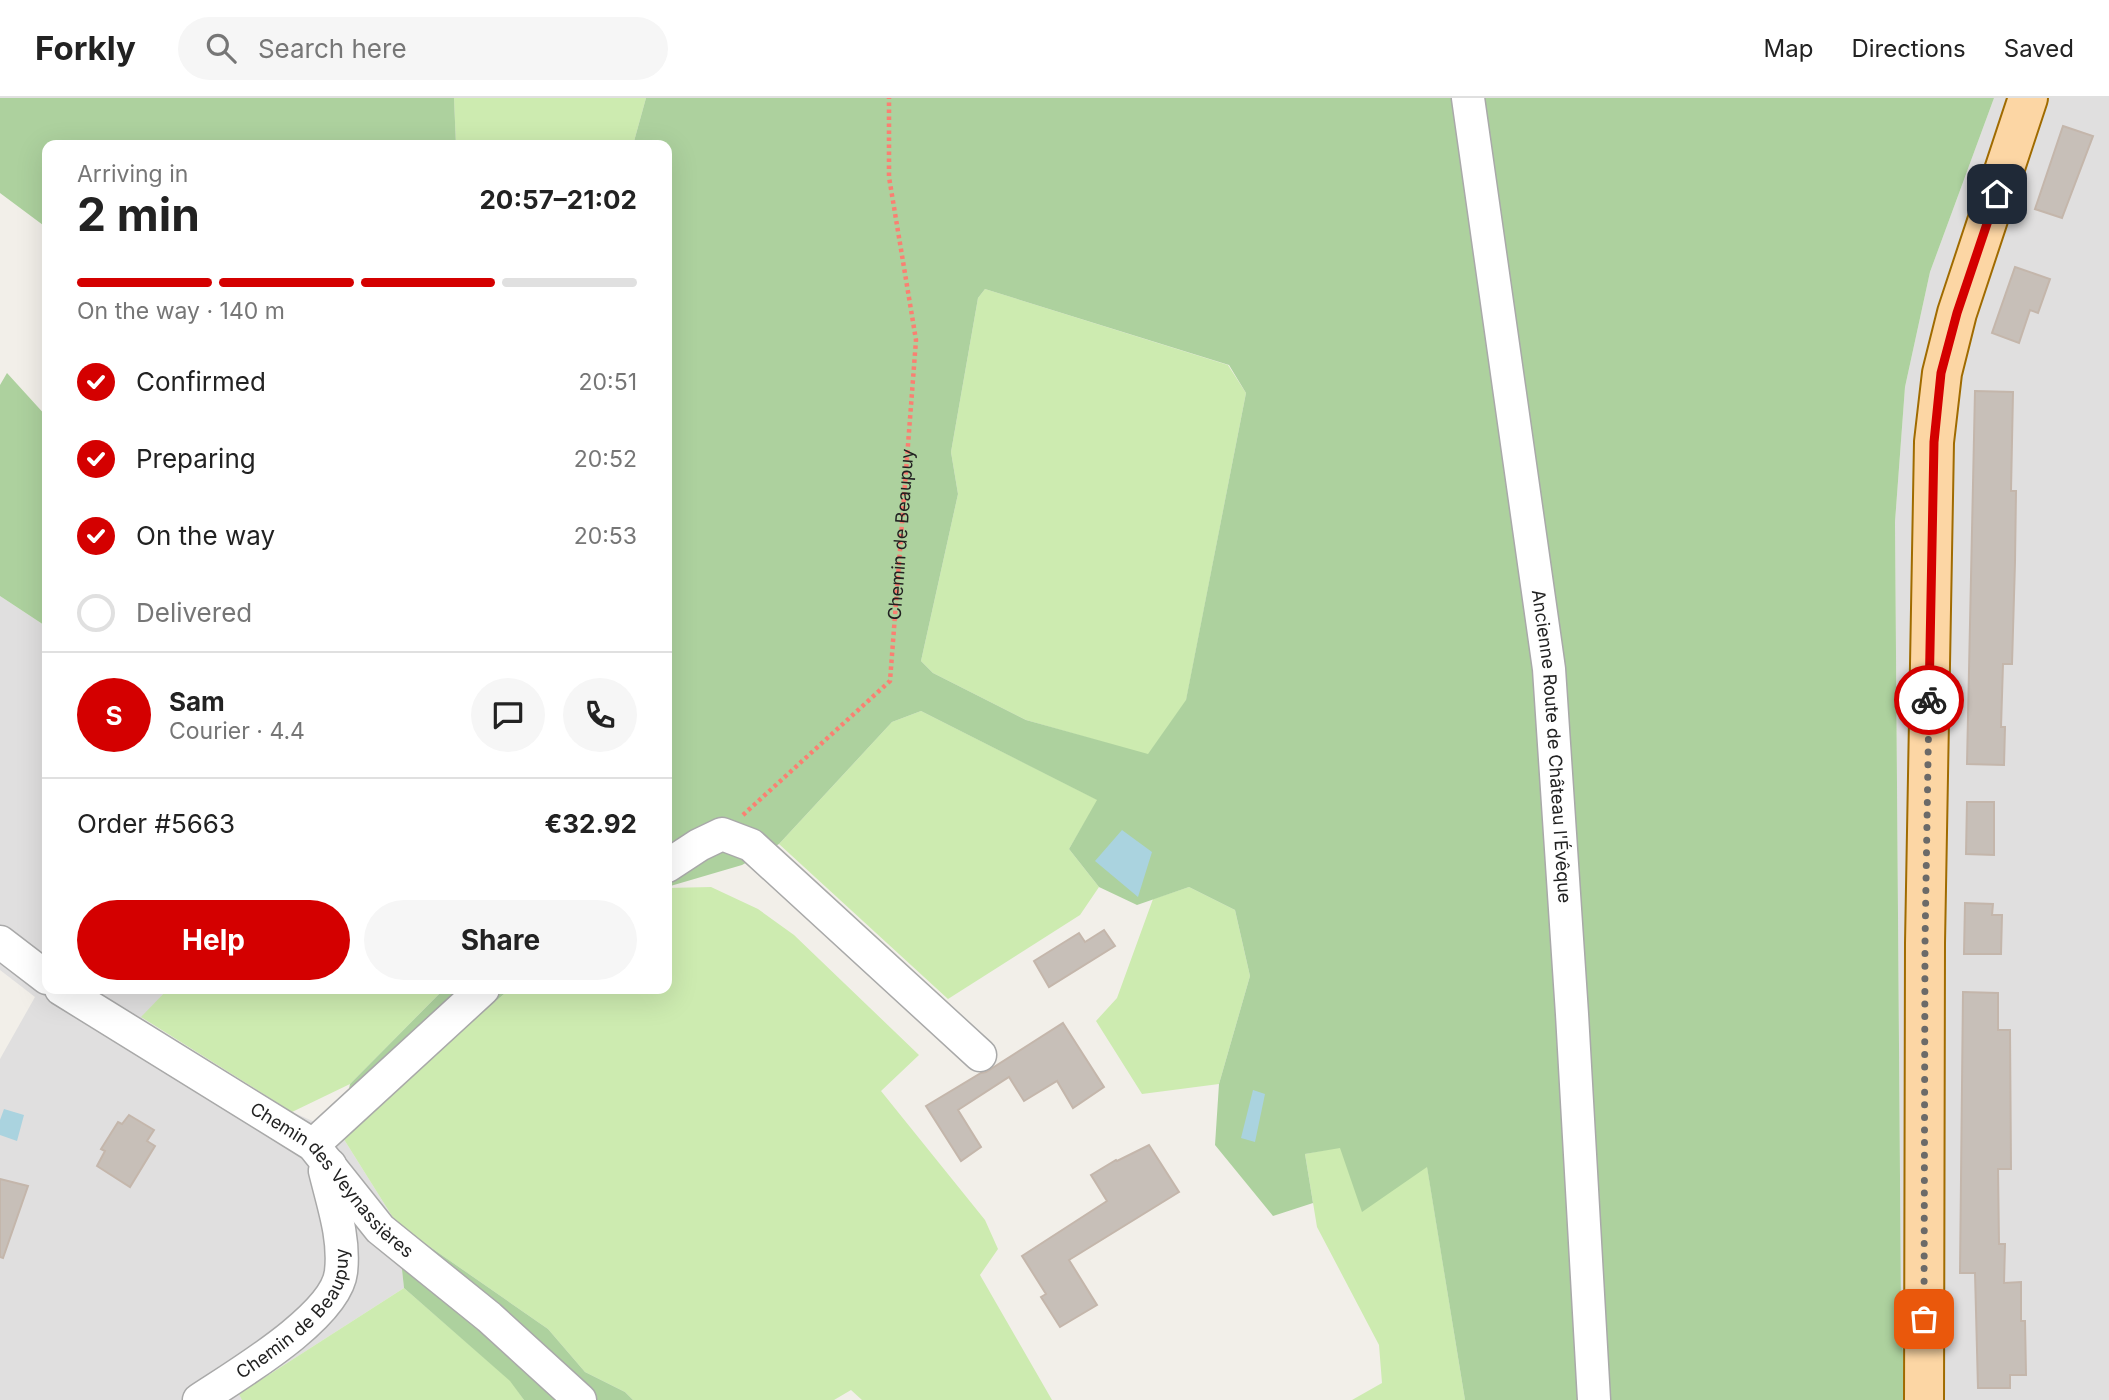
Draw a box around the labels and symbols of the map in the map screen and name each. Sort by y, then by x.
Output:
pin [1967,164,2027,224]
street label: Chemin de Beaupuy [884,448,918,621]
street label: Ancienne Route de Château l'Évêque [1528,588,1576,904]
courier [1894,665,1964,735]
street label: Chemin des Veynassières [247,1098,418,1262]
street label: Chemin de Beaupuy [232,1248,352,1383]
pin [1894,1289,1954,1349]

